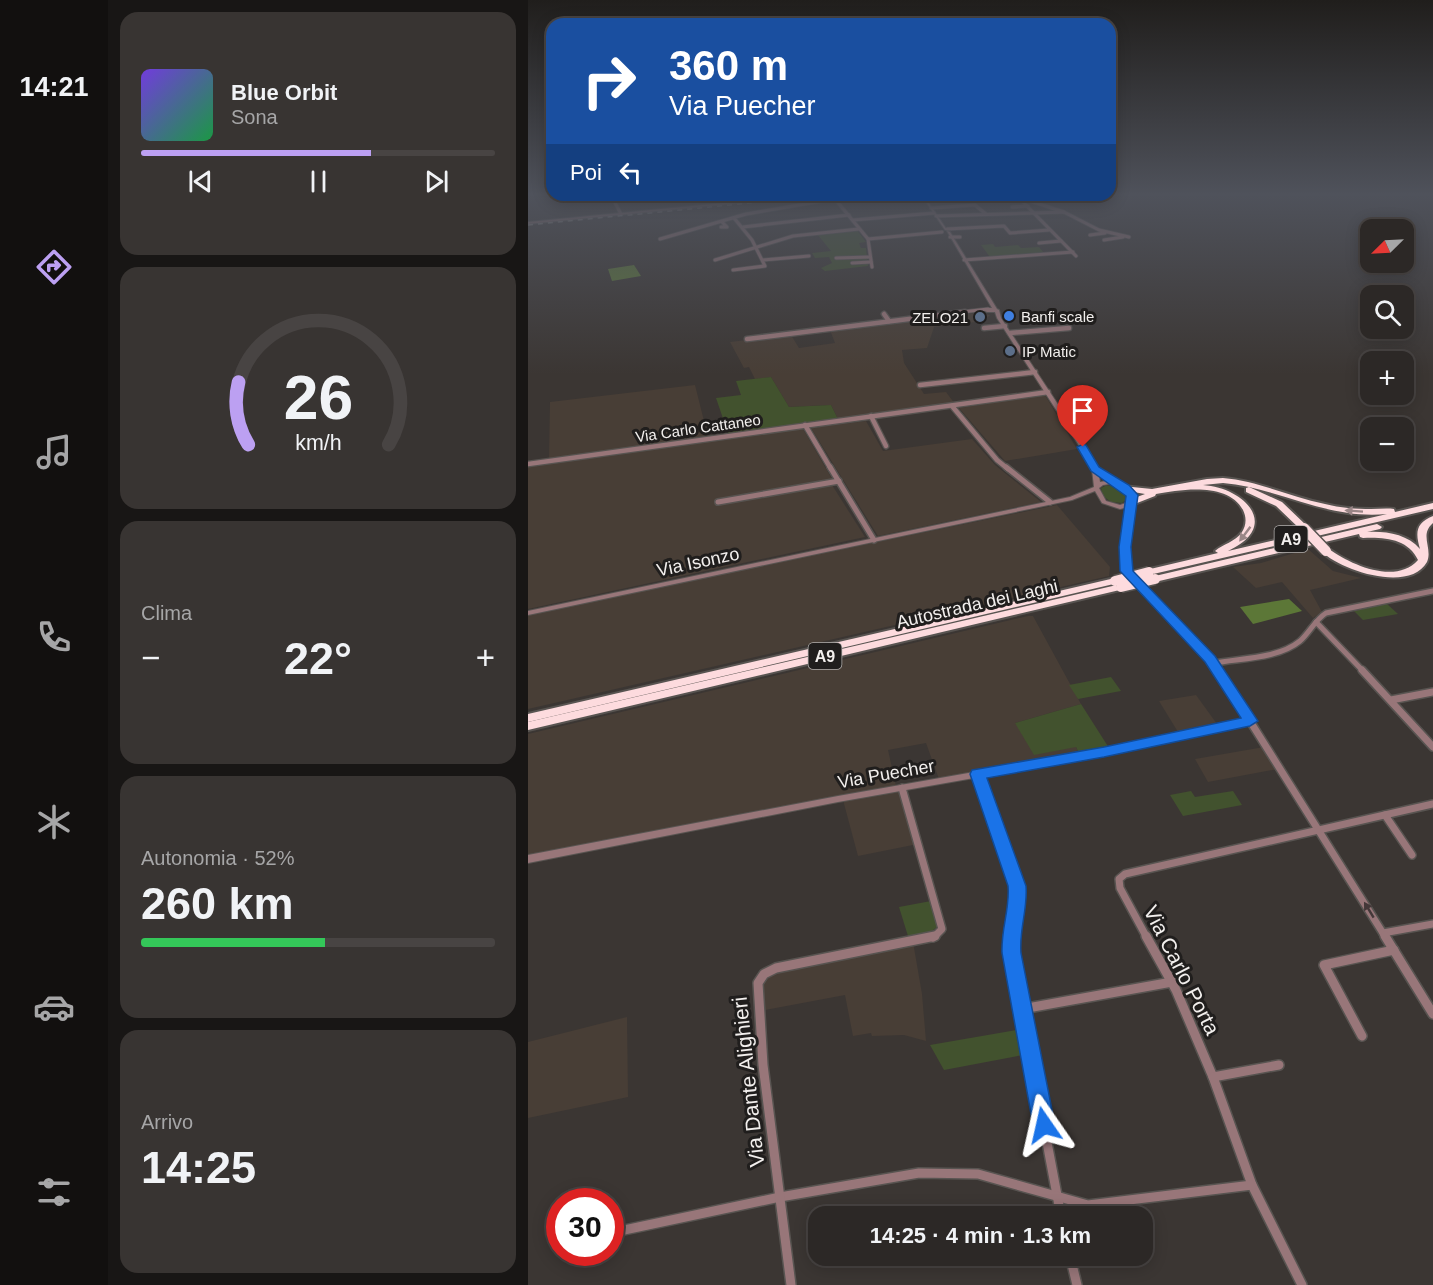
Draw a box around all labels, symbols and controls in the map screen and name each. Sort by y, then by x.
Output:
icon: right [570,42,648,120]
text: 360 m [669,42,788,89]
text: 14:21 [19,72,89,102]
text: Blue Orbit [231,80,337,105]
text: Via Puecher [669,91,816,121]
text: Sona [231,106,278,128]
icon: left [614,156,647,189]
text: Poi [570,160,602,185]
icon: previous [184,165,217,198]
icon: pause [302,165,335,198]
icon: next [420,165,453,198]
north arrow [1360,219,1414,273]
map controls [1360,219,1414,471]
icon: directions [33,246,75,288]
button: search [1360,285,1414,339]
place label: Banfi scale [1021,308,1094,325]
place label: ZELO21 [912,309,968,326]
marker: Banfi scale [1002,309,1016,323]
marker: ZELO21 [973,310,987,324]
place label: IP Matic [1022,343,1076,360]
marker: IP Matic [1003,344,1017,358]
button: + [1360,351,1414,405]
text: 26 [283,363,353,432]
pin [1057,385,1108,447]
icon: arrive [1066,394,1099,427]
street label: Via Carlo Cattaneo [634,411,762,445]
button: − [1360,417,1414,471]
icon: music [33,431,75,473]
text: km/h [295,431,341,455]
one-way arrow [1345,506,1364,516]
one-way arrow [1238,526,1251,542]
road number: A9 [1274,526,1308,552]
street label: Via Isonzo [655,544,741,580]
street label: Autostrada dei Laghi [894,576,1060,632]
text: Clima [141,602,192,624]
icon: phone [33,616,75,658]
text: 22° [284,633,352,684]
text: − [141,639,160,676]
text: + [476,639,495,676]
road number: A9 [808,643,842,669]
street label: Via Puecher [836,756,936,792]
icon: climate [33,801,75,843]
text: Autonomia · 52% [141,847,294,869]
text: 260 km [141,878,294,929]
street label: Via Carlo Porta [1140,902,1225,1039]
one-way arrow [1364,902,1375,918]
icon: car [33,986,75,1028]
street label: Via Dante Alighieri [728,996,768,1168]
position arrow [1012,1093,1076,1157]
text: Arrivo [141,1111,193,1133]
text: 14:25 [141,1142,256,1193]
icon: filters [33,1171,75,1213]
speed limit sign: 30 [546,1188,624,1266]
text: 14:25 · 4 min · 1.3 km [870,1223,1091,1248]

